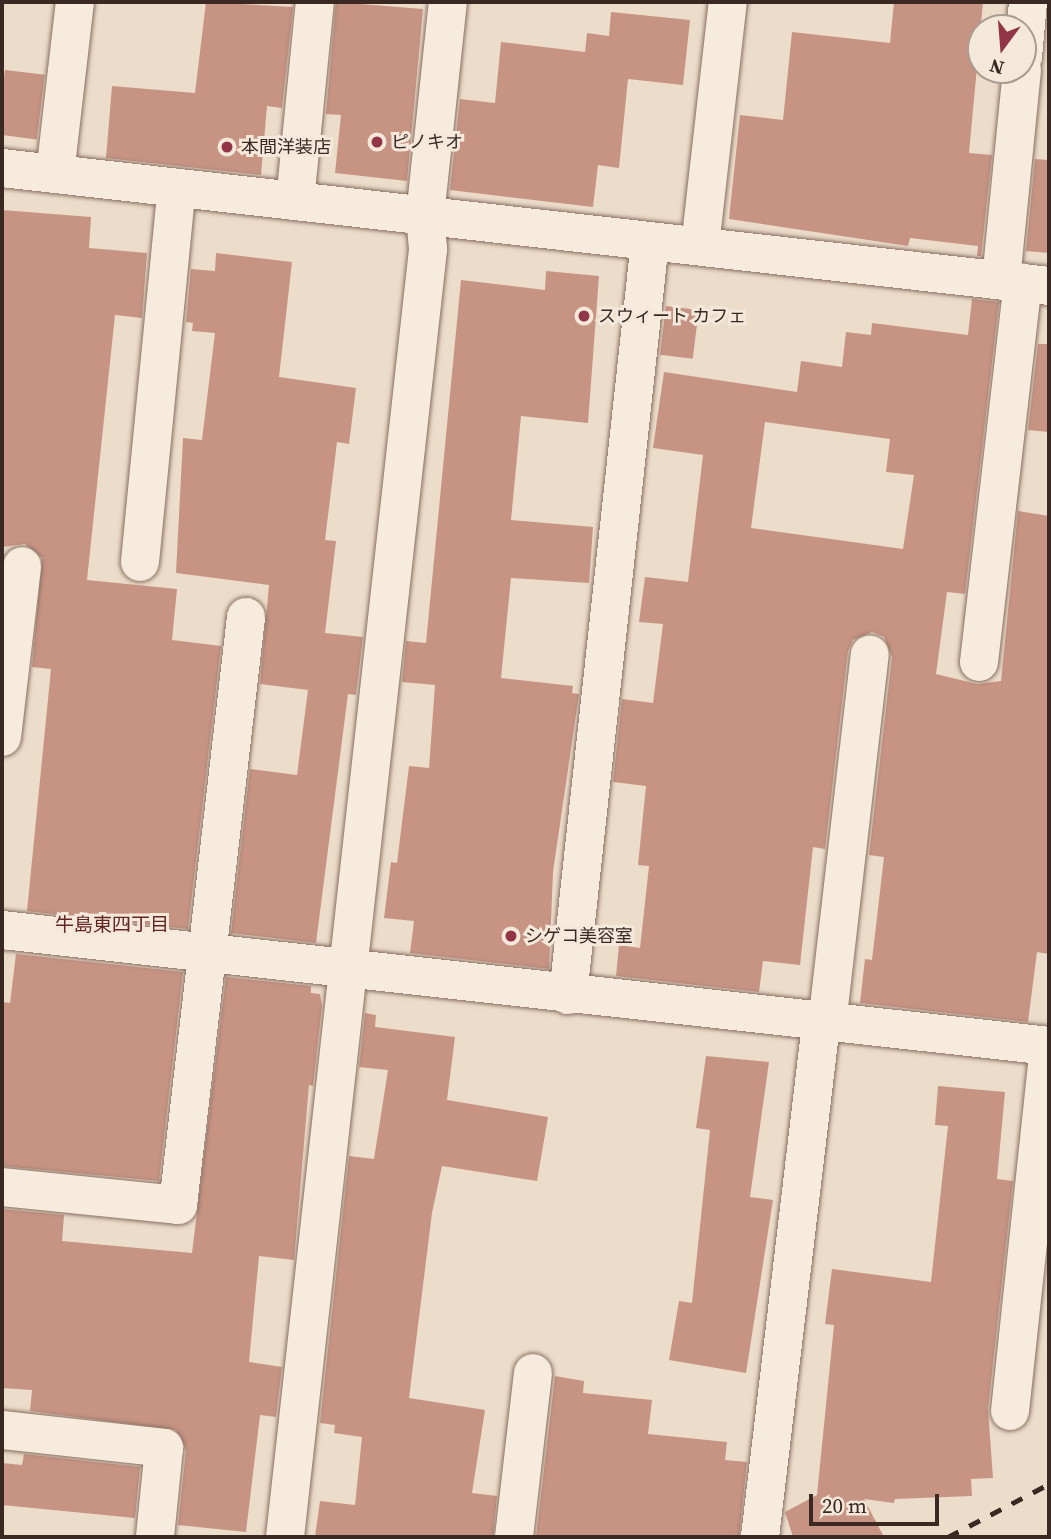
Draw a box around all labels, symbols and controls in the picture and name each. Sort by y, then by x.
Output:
north arrow [967,14,1037,84]
text: N [987,53,1007,82]
place label: ピノキオ [391,131,463,153]
marker: ピノキオ [369,134,385,150]
place label: 本間洋装店 [241,136,331,158]
marker: 本間洋装店 [219,139,235,155]
place label: スウィート カフェ [598,305,746,327]
marker: スウィート カフェ [576,308,592,324]
district label: 牛島東四丁目 [55,914,169,936]
place label: シゲコ美容室 [525,925,633,947]
marker: シゲコ美容室 [503,928,519,944]
scale bar [813,1480,942,1524]
text: 20 m [822,1491,867,1520]

